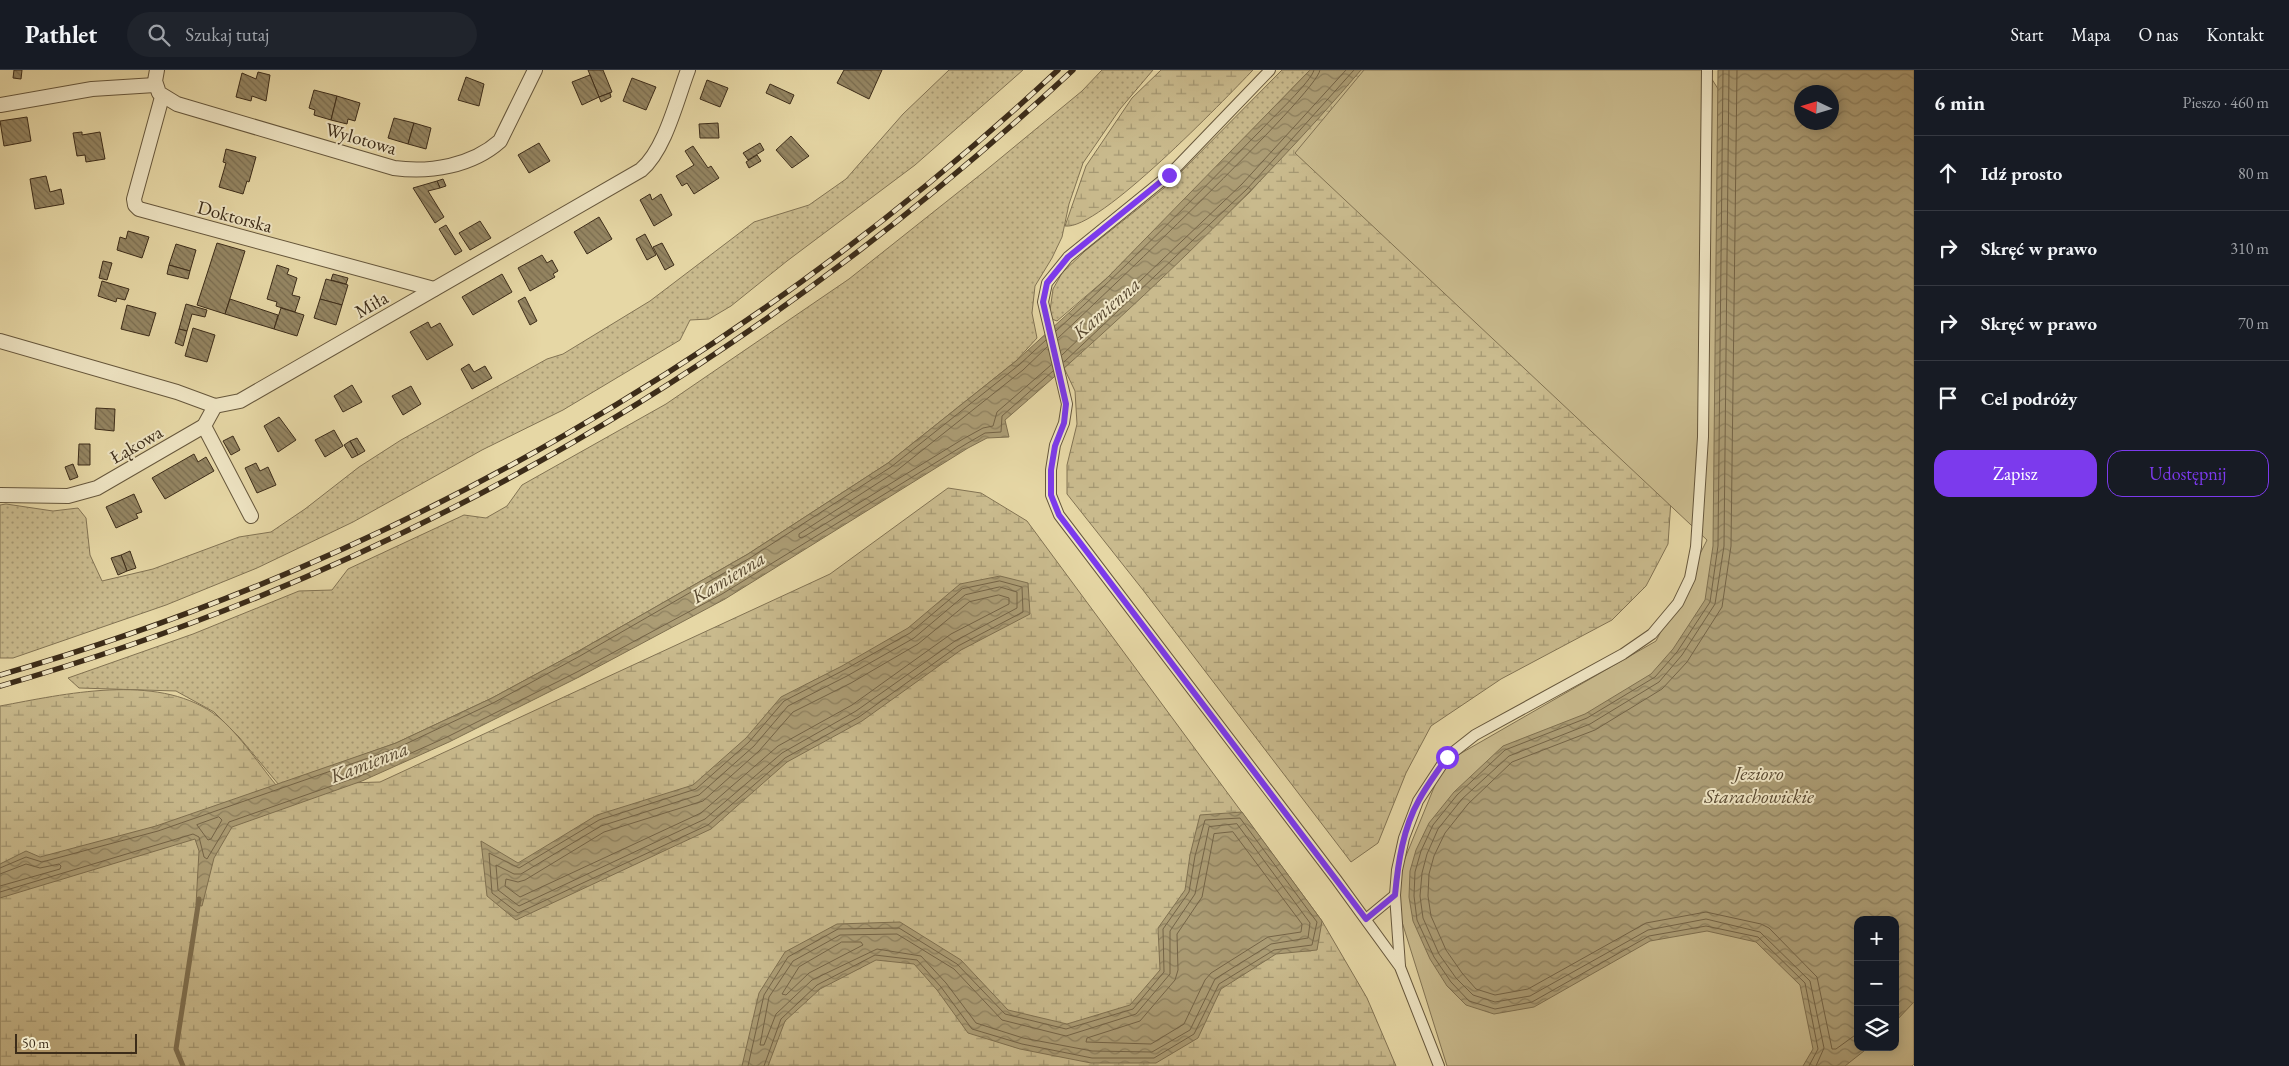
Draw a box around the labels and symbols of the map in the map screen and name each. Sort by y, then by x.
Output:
north arrow [1794,85,1839,130]
street label: Wylotowa [322,116,400,161]
route end [1158,164,1181,187]
street label: Doktorska [195,194,276,239]
water label: Kamienna [1066,271,1145,345]
street label: Miła [350,285,393,324]
street label: Łąkowa [105,419,168,470]
water label: Kamienna [685,545,770,610]
water label: Kamienna [325,735,412,789]
route start [1436,746,1459,769]
water label: Jezioro Starachowickie [1703,760,1814,809]
scale bar [15,1031,138,1054]

